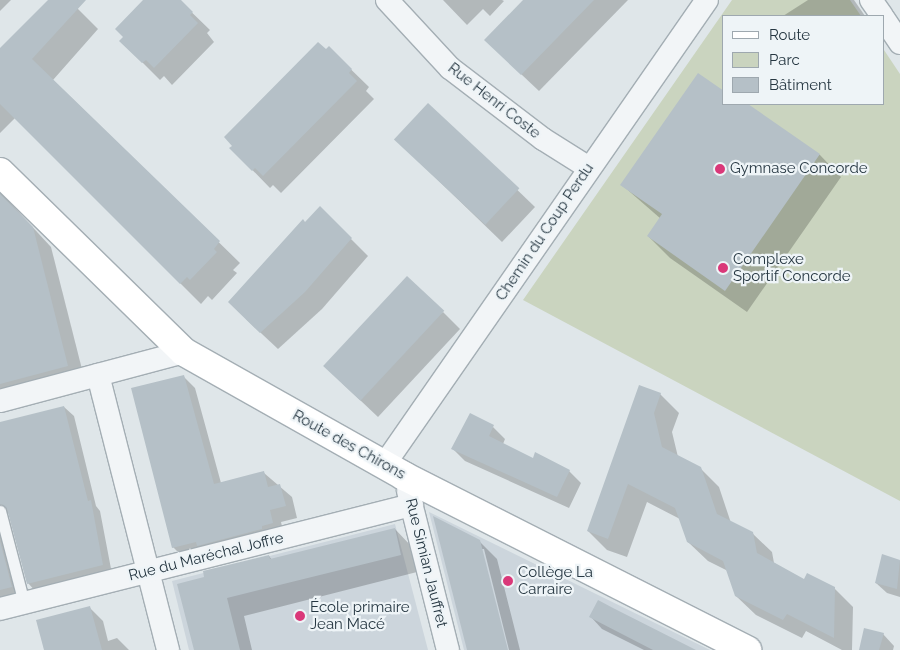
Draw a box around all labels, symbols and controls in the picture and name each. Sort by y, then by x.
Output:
legend [722,15,885,105]
text: Route [769,26,810,44]
text: Parc [769,51,800,69]
street label: Rue Henri Coste [444,59,544,143]
text: Bâtiment [769,76,832,94]
street label: Chemin du Coup Perdu [492,160,598,304]
place label: Gymnase Concorde [730,160,868,178]
marker: Gymnase Concorde [714,163,726,175]
place label: Complexe Sportif Concorde [733,250,851,285]
marker: Complexe Sportif Concorde [717,262,729,274]
street label: Route des Chirons [289,406,409,484]
street label: Rue Simian Jauffret [401,496,451,630]
street label: Rue du Maréchal Joffre [126,529,286,585]
place label: Collège La Carraire [518,563,593,598]
marker: Collège La Carraire [502,575,514,587]
place label: École primaire Jean Macé [310,598,410,633]
marker: École primaire Jean Macé [294,610,306,622]

